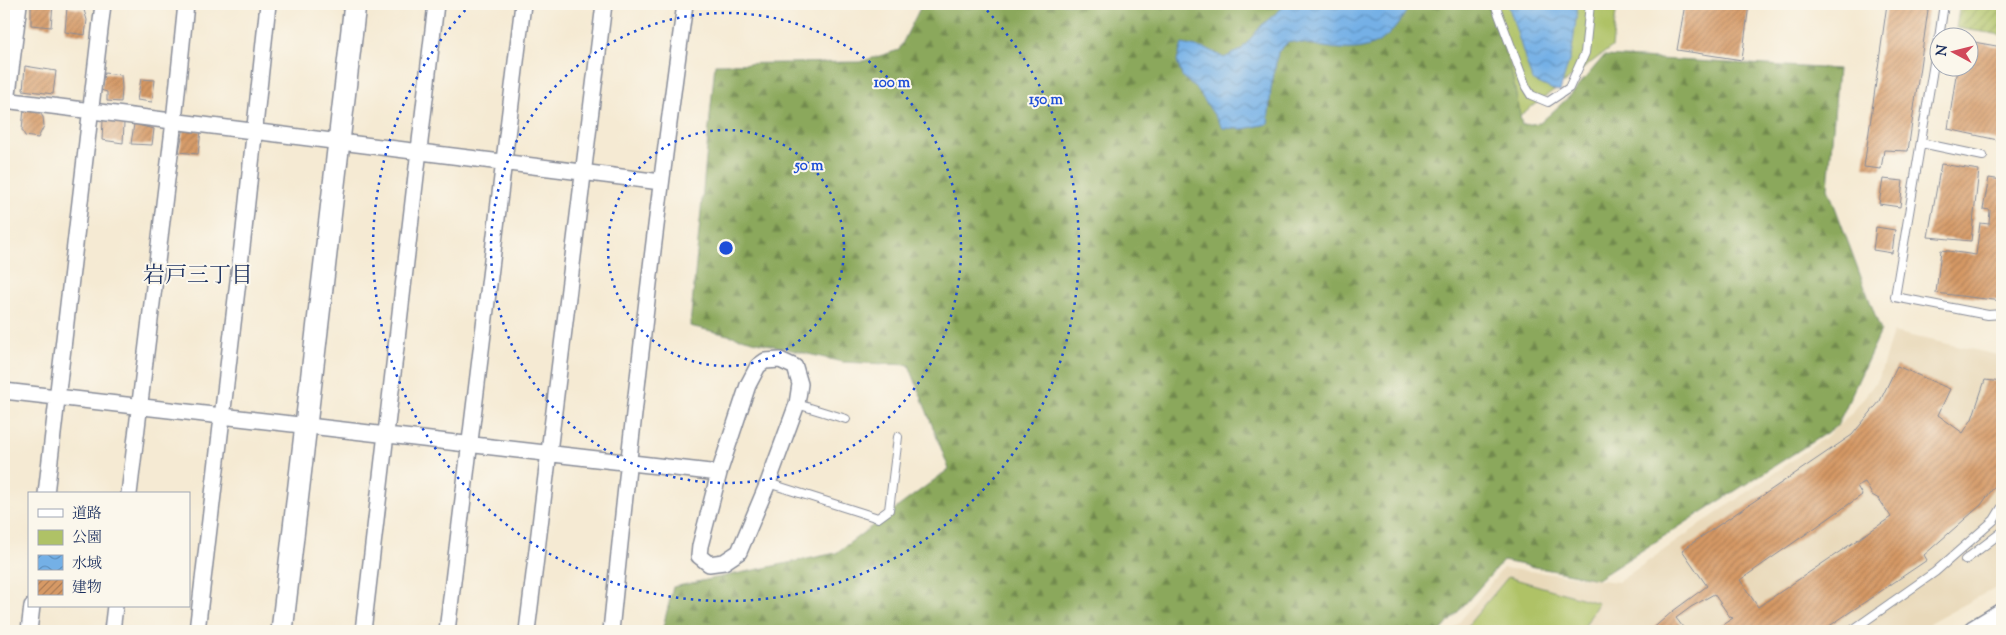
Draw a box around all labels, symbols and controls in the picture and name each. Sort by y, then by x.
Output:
north arrow [1928,28,1978,78]
text: N [1932,44,1954,57]
text: 100 m [874,73,911,94]
text: 150 m [1029,90,1063,111]
text: 50 m [794,156,824,177]
centre of rings [717,239,735,257]
district label: 岩戸三丁目 [143,261,253,293]
legend [28,492,190,608]
text: 道路 [72,504,102,525]
text: 公園 [72,528,102,549]
text: 水域 [72,554,102,575]
text: 建物 [72,578,102,599]

